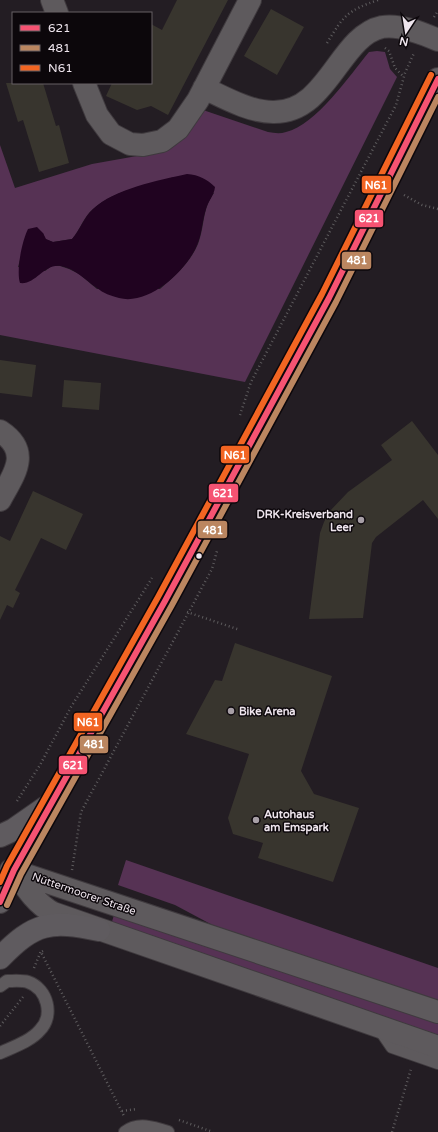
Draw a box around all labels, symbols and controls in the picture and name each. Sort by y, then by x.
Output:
legend [12,12,152,84]
north arrow [386,12,426,52]
text: 621 [48,21,71,35]
text: N [398,34,410,49]
text: 481 [48,41,71,55]
text: N61 [48,61,73,75]
line badge: N61 [361,175,392,194]
text: N61 [365,179,387,192]
line badge: 621 [354,209,384,228]
text: 621 [359,212,379,225]
line badge: 481 [341,251,372,270]
text: 481 [347,254,367,267]
line badge: N61 [220,445,250,464]
text: N61 [224,449,246,462]
line badge: 621 [208,483,239,503]
text: 621 [213,487,233,500]
place label: DRK-Kreisverband Leer [256,508,354,534]
marker: DRK-Kreisverband Leer [356,515,366,525]
line badge: 481 [197,520,228,539]
text: 481 [203,524,223,537]
unlabelled marker [194,551,204,561]
place label: Bike Arena [239,705,296,718]
marker: Bike Arena [226,706,236,716]
line badge: N61 [73,712,103,732]
text: N61 [77,716,99,729]
line badge: 481 [79,735,109,754]
text: 481 [84,738,104,751]
line badge: 621 [58,755,88,775]
text: 621 [63,759,83,772]
place label: Autohaus am Emspark [264,808,329,835]
marker: Autohaus am Emspark [251,815,261,825]
street label: Nüttermoorer Straße [30,870,138,918]

